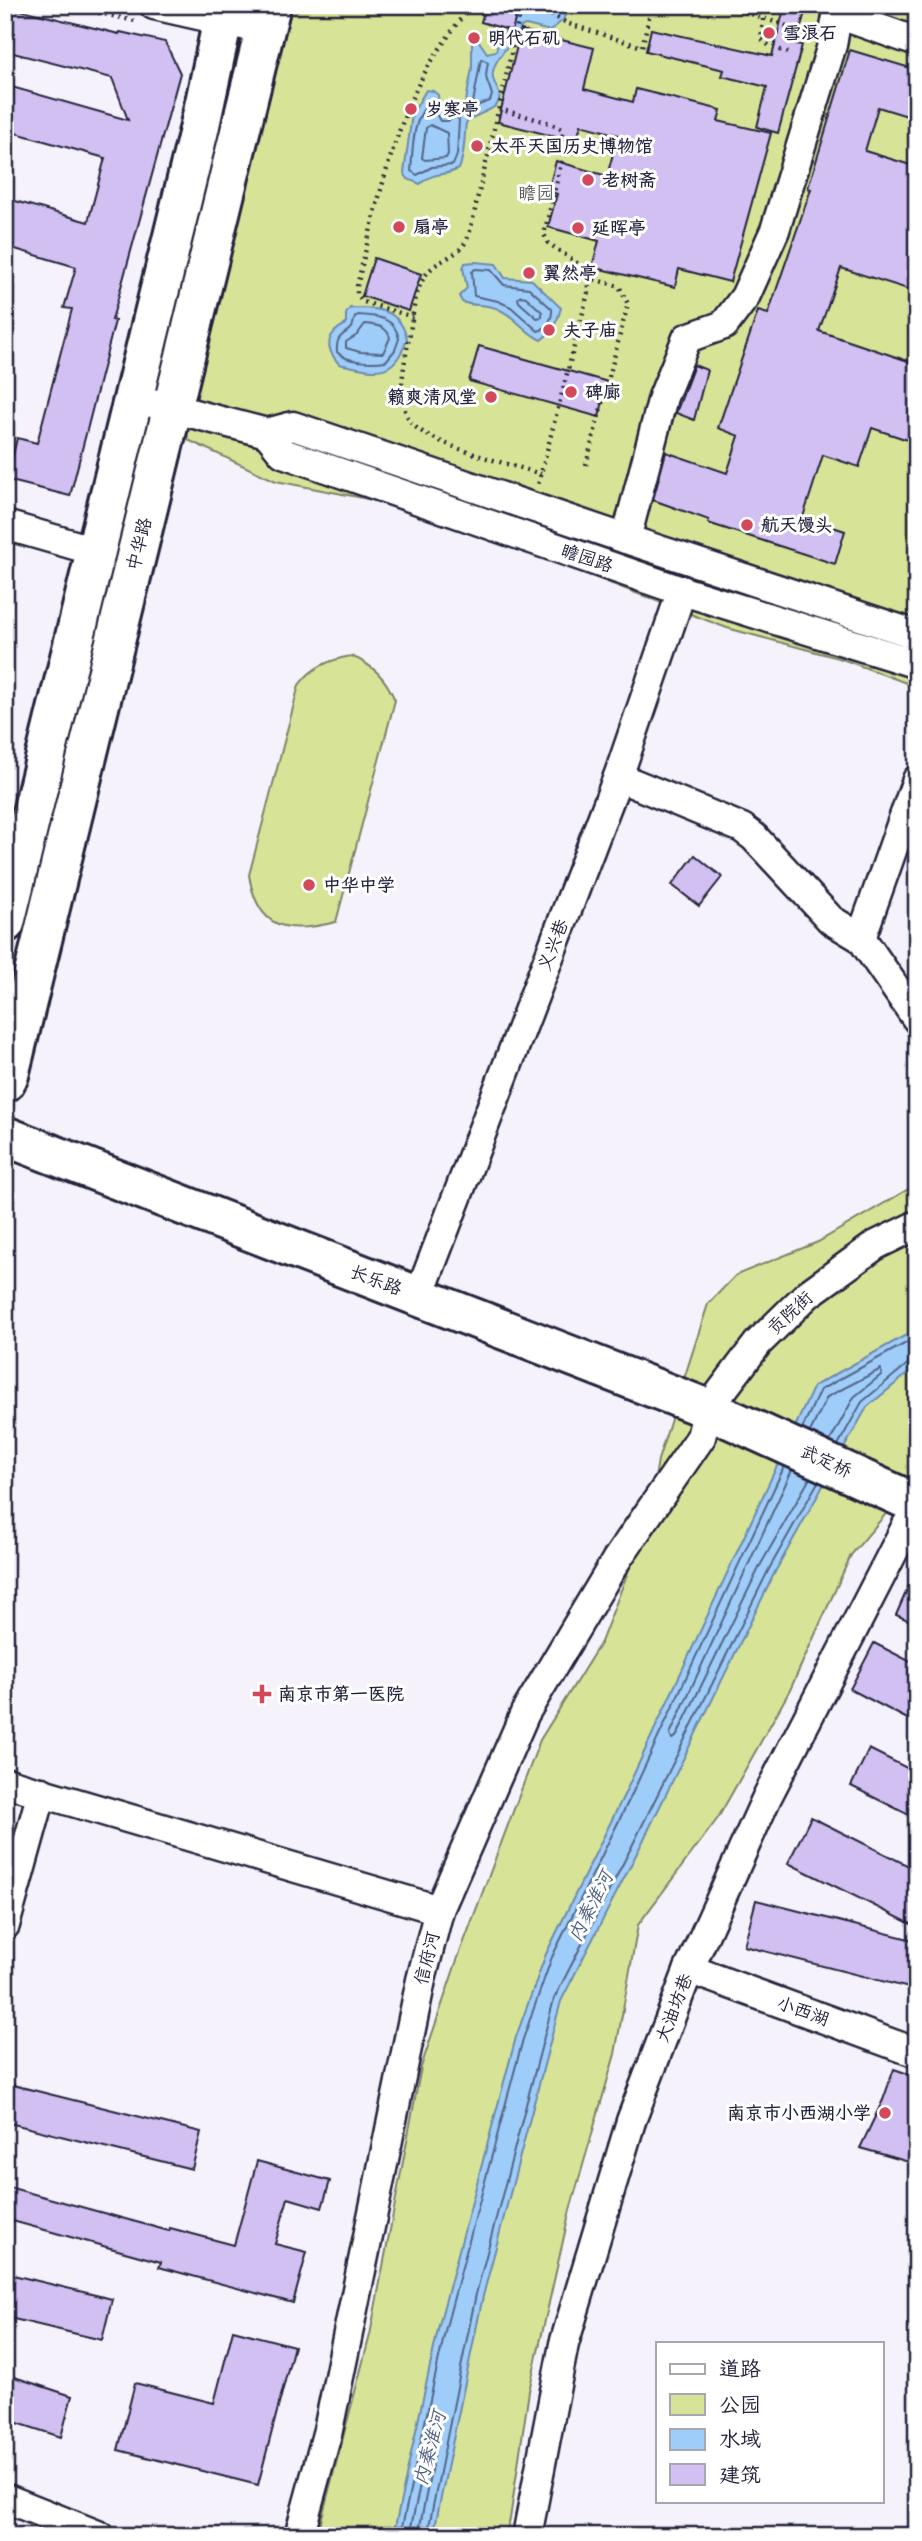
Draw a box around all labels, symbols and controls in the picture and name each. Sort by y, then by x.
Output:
place label: 雪浪石 [783,22,837,45]
marker: 雪浪石 [761,25,777,41]
place label: 明代石矶 [488,27,560,50]
marker: 明代石矶 [466,30,482,46]
place label: 岁寒亭 [425,98,479,121]
marker: 岁寒亭 [403,101,419,117]
place label: 太平天国历史博物馆 [491,135,653,158]
marker: 太平天国历史博物馆 [469,138,485,154]
place label: 老树斋 [602,169,656,192]
marker: 老树斋 [580,172,596,188]
park label: 瞻园 [518,182,554,205]
place label: 扇亭 [413,216,449,239]
place label: 延晖亭 [592,217,646,240]
marker: 扇亭 [391,219,407,235]
marker: 延晖亭 [570,220,586,236]
place label: 翼然亭 [543,262,597,285]
marker: 翼然亭 [521,265,537,281]
place label: 夫子庙 [563,319,617,342]
marker: 夫子庙 [541,322,557,338]
place label: 碑廊 [585,381,621,404]
marker: 碑廊 [563,384,579,400]
place label: 籁爽清风堂 [387,386,477,409]
marker: 籁爽清风堂 [483,389,499,405]
place label: 航天馒头 [761,514,833,537]
street label: 中华路 [122,515,157,573]
marker: 航天馒头 [739,517,755,533]
street label: 瞻园路 [558,539,616,578]
place label: 中华中学 [323,874,395,897]
marker: 中华中学 [301,877,317,893]
street label: 义兴巷 [533,916,574,975]
street label: 长乐路 [346,1260,405,1301]
street label: 贡院街 [763,1287,818,1340]
street label: 武定桥 [796,1440,855,1483]
place label: 南京市第一医院 [278,1683,404,1706]
marker: 南京市第一医院 [252,1684,272,1704]
water label: 内秦淮河 [563,1864,620,1946]
street label: 信府河 [410,1929,445,1987]
street label: 大油坊巷 [651,1970,698,2046]
street label: 小西湖 [774,1991,832,2032]
place label: 南京市小西湖小学 [727,2102,871,2125]
marker: 南京市小西湖小学 [877,2105,893,2121]
legend [656,2342,884,2502]
text: 道路 [719,2356,761,2383]
text: 公园 [719,2392,761,2419]
water label: 内秦淮河 [409,2406,452,2488]
text: 水域 [719,2426,761,2453]
text: 建筑 [719,2462,761,2489]

